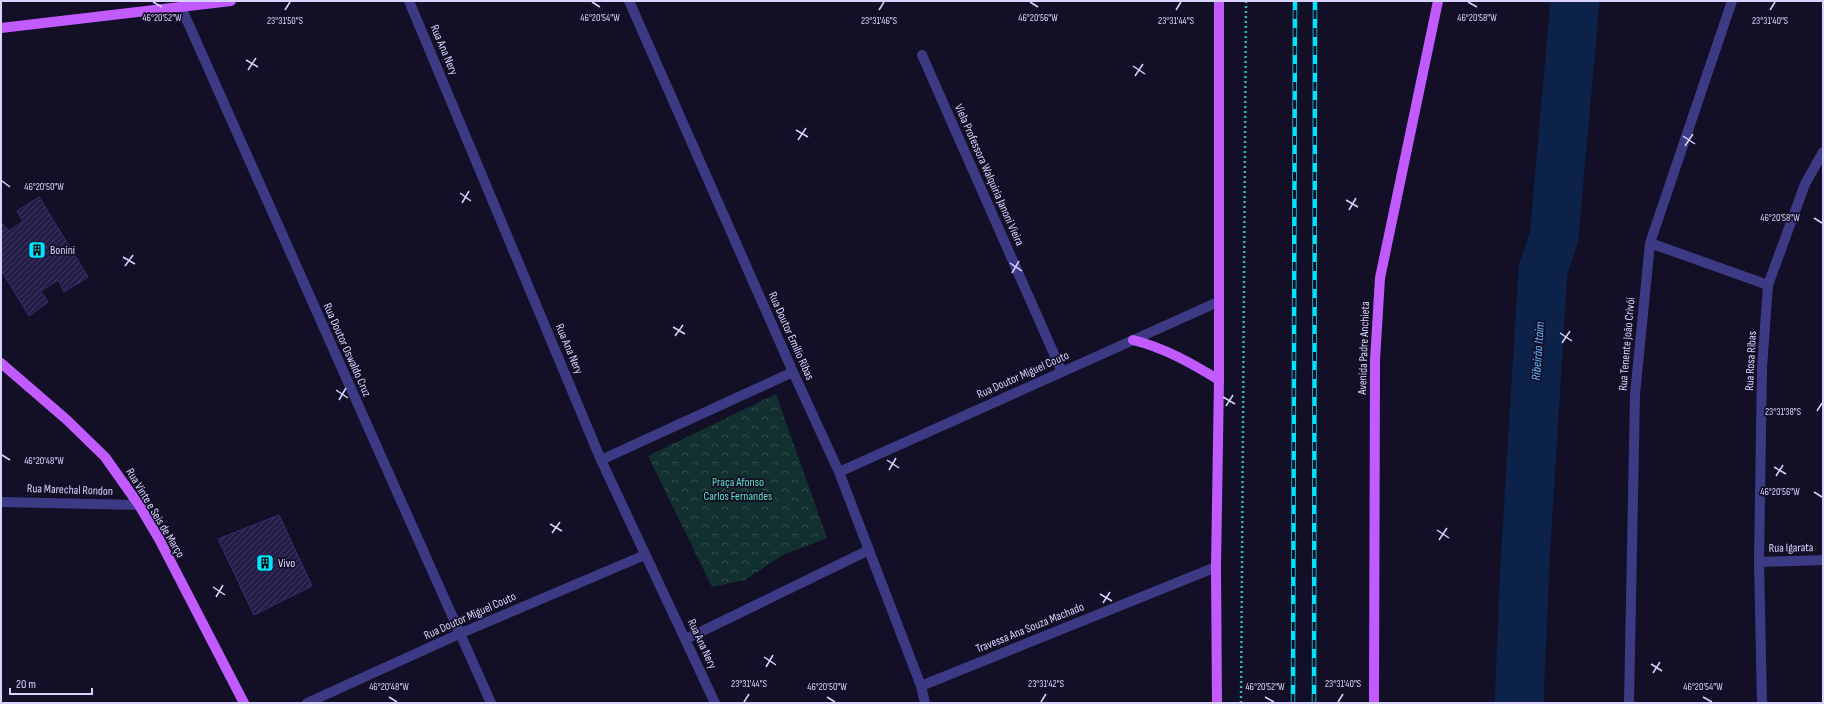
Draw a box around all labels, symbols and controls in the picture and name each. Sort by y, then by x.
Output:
text: 46°20'52"W [142,12,182,24]
text: 46°20'54"W [580,12,620,24]
text: 46°20'56"W [1018,12,1058,24]
text: 46°20'58"W [1457,12,1497,24]
text: 23°31'50"S [267,15,303,27]
text: 23°31'46"S [861,15,897,27]
text: 23°31'44"S [1158,15,1194,27]
text: 23°31'40"S [1752,15,1788,27]
street label: Rua Ana Nery [427,23,461,78]
street label: Viela Professora Walquiria Janoni Vieira [951,102,1027,249]
text: 46°20'50"W [24,181,64,193]
text: 46°20'58"W [1760,212,1800,224]
building icon: Bonini [27,240,47,260]
place label: Bonini [50,243,75,258]
street label: Rua Doutor Emilio Ribas [765,290,817,382]
street label: Rua Tenente João Crivói [1615,297,1639,391]
street label: Rua Doutor Oswaldo Cruz [320,301,375,400]
street label: Avenida Padre Anchieta [1355,301,1373,396]
water label: Ribeirão Itaim [1528,321,1548,381]
street label: Rua Ana Nery [552,322,586,377]
street label: Rua Rosa Ribas [1742,331,1760,391]
street label: Rua Doutor Miguel Couto [975,348,1071,402]
text: 23°31'38"S [1765,406,1801,418]
text: 46°20'48"W [24,455,64,467]
street label: Rua Vinte e Seis de Março [122,465,188,561]
park label: Praça Afonso Carlos Fernandes [704,475,772,504]
street label: Rua Marechal Rondon [27,481,113,499]
text: 46°20'56"W [1760,486,1800,498]
street label: Rua Igarata [1768,540,1814,556]
building icon: Vivo [255,553,275,573]
place label: Vivo [278,556,295,571]
street label: Rua Doutor Miguel Couto [422,589,518,643]
street label: Travessa Ana Souza Machado [974,599,1086,657]
street label: Rua Ana Nery [684,617,720,672]
scale bar [10,670,92,696]
text: 20 m [16,677,36,692]
text: 23°31'44"S [731,678,767,690]
text: 23°31'42"S [1028,678,1064,690]
text: 23°31'40"S [1325,678,1361,690]
text: 46°20'48"W [369,681,409,693]
text: 46°20'50"W [807,681,847,693]
text: 46°20'52"W [1245,681,1285,693]
text: 46°20'54"W [1683,681,1723,693]

